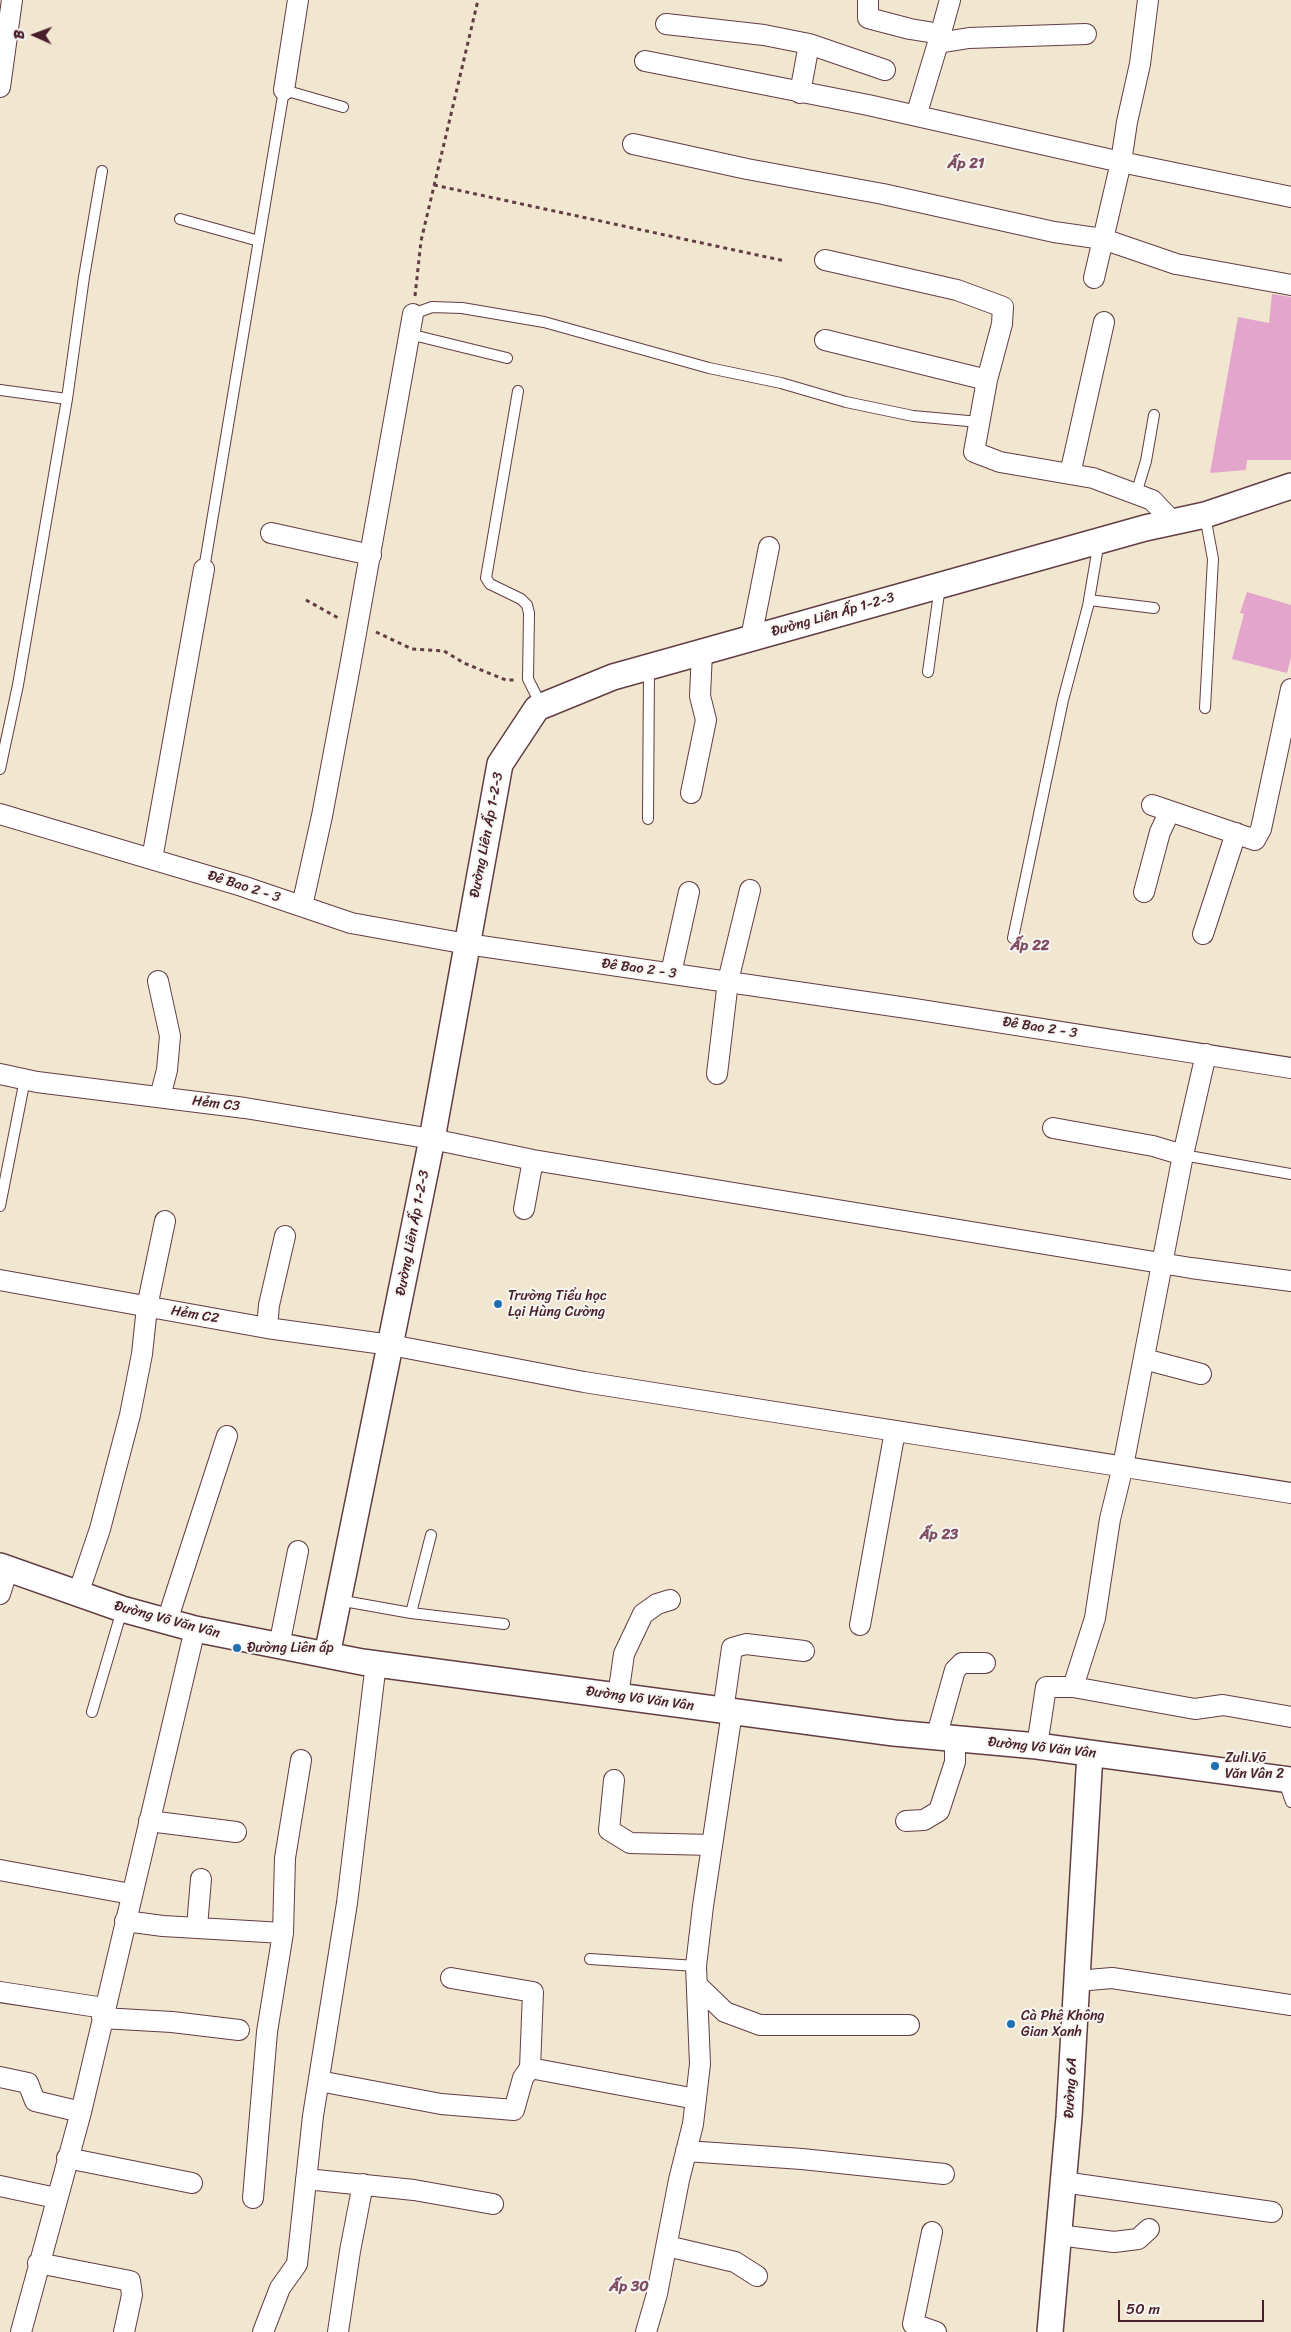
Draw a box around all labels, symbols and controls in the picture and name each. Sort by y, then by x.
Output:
north arrow [10,10,60,60]
text: B [7,30,32,39]
district label: Ấp 21 [948,155,984,173]
street label: Đường Liên Ấp 1-2-3 [770,589,896,641]
street label: Đường Liên Ấp 1-2-3 [467,771,507,899]
street label: Đê Bao 2 - 3 [206,867,282,907]
district label: Ấp 22 [1011,937,1049,955]
street label: Đê Bao 2 - 3 [601,955,677,983]
street label: Đê Bao 2 - 3 [1001,1014,1079,1042]
street label: Hẻm C3 [191,1093,241,1115]
street label: Đường Liên Ấp 1-2-3 [393,1169,433,1297]
place label: Trường Tiểu học Lại Hùng Cường [508,1288,607,1320]
marker: Trường Tiểu học Lại Hùng Cường [492,1298,504,1310]
street label: Hẻm C2 [170,1303,220,1327]
district label: Ấp 23 [920,1526,958,1544]
street label: Đường Võ Văn Vân [112,1598,222,1642]
place label: Đường Liên ấp [247,1640,334,1656]
marker: Đường Liên ấp [231,1642,243,1654]
street label: Đường Võ Văn Vân [585,1683,695,1715]
street label: Đường Võ Văn Vân [987,1734,1097,1762]
place label: Zuli Võ Văn Vân 2 [1225,1750,1284,1782]
marker: Zuli Võ Văn Vân 2 [1209,1760,1221,1772]
place label: Cà Phê Không Gian Xanh [1021,2008,1105,2040]
marker: Cà Phê Không Gian Xanh [1005,2018,1017,2030]
street label: Đường 6A [1061,2057,1081,2119]
district label: Ấp 30 [609,2278,649,2296]
scale bar [1121,2290,1267,2322]
text: 50 m [1126,2296,1160,2322]

